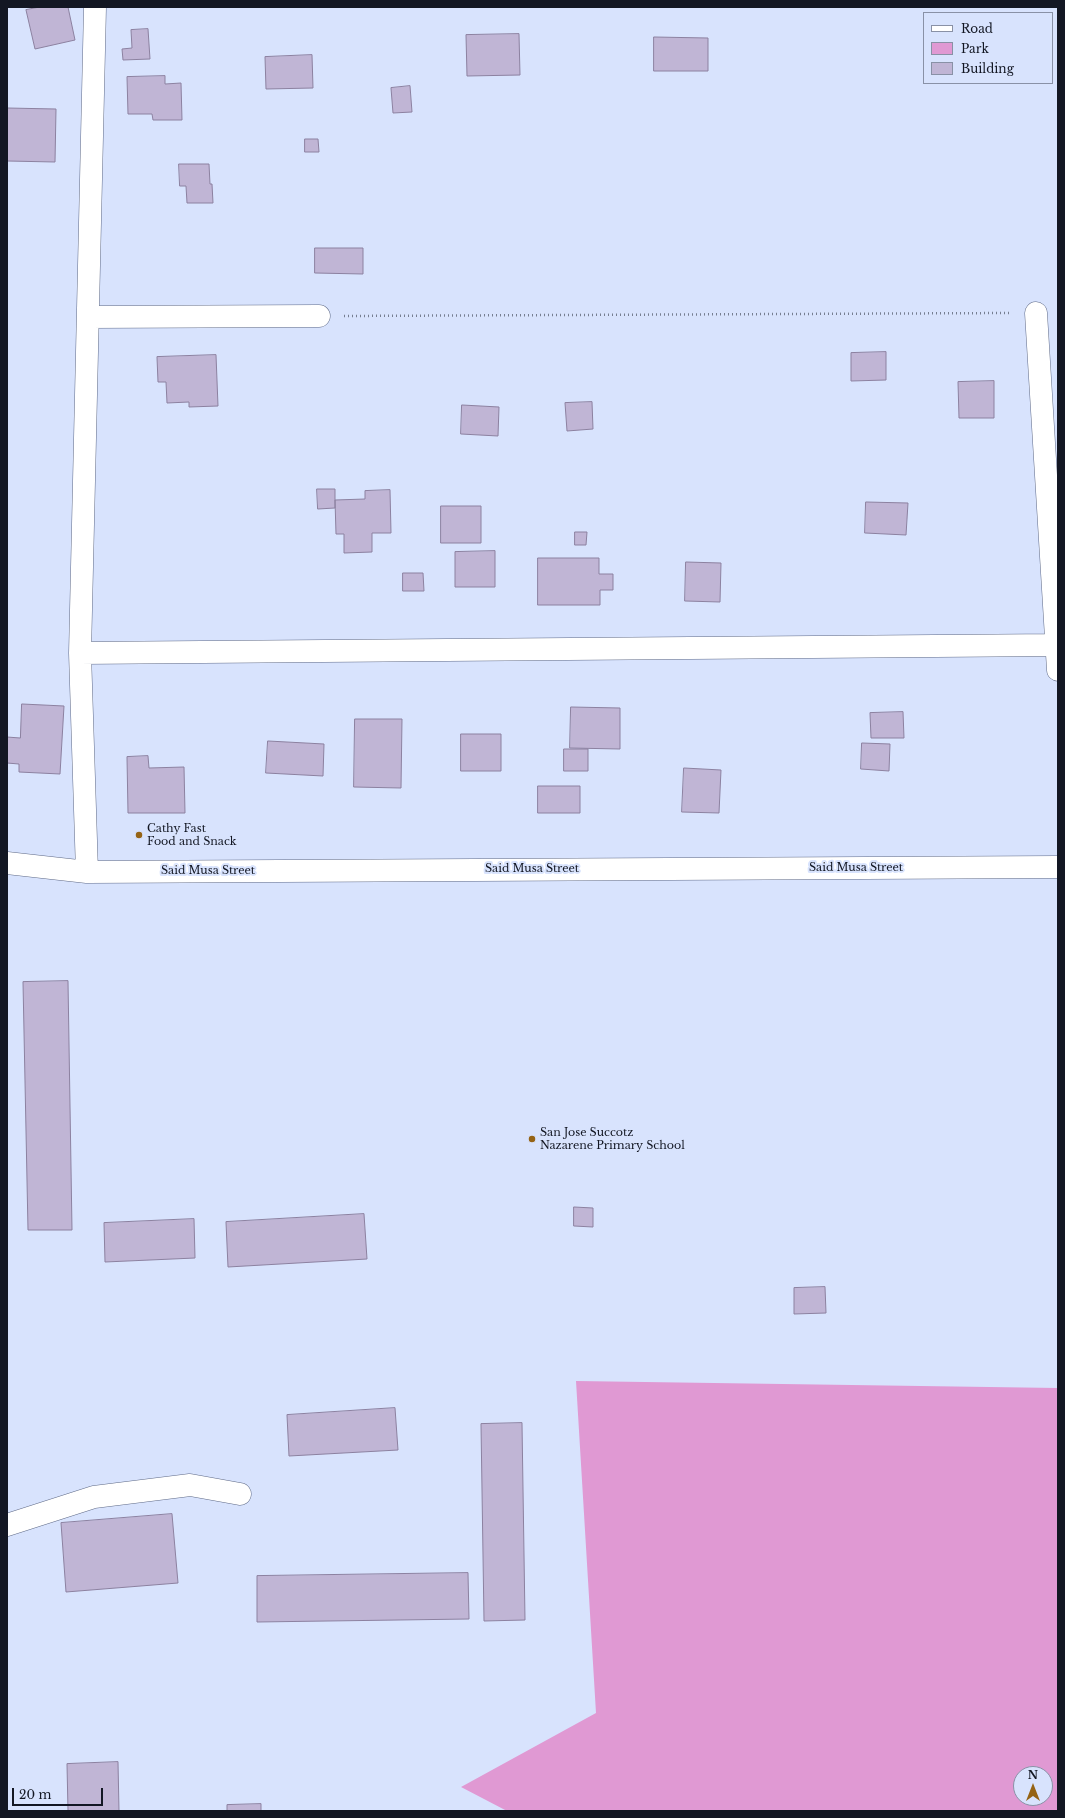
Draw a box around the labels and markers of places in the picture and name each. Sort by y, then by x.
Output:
place label: Cathy Fast Food and Snack [147,822,237,848]
marker: Cathy Fast Food and Snack [134,830,144,840]
place label: San Jose Succotz Nazarene Primary School [540,1126,685,1152]
marker: San Jose Succotz Nazarene Primary School [527,1134,537,1144]

